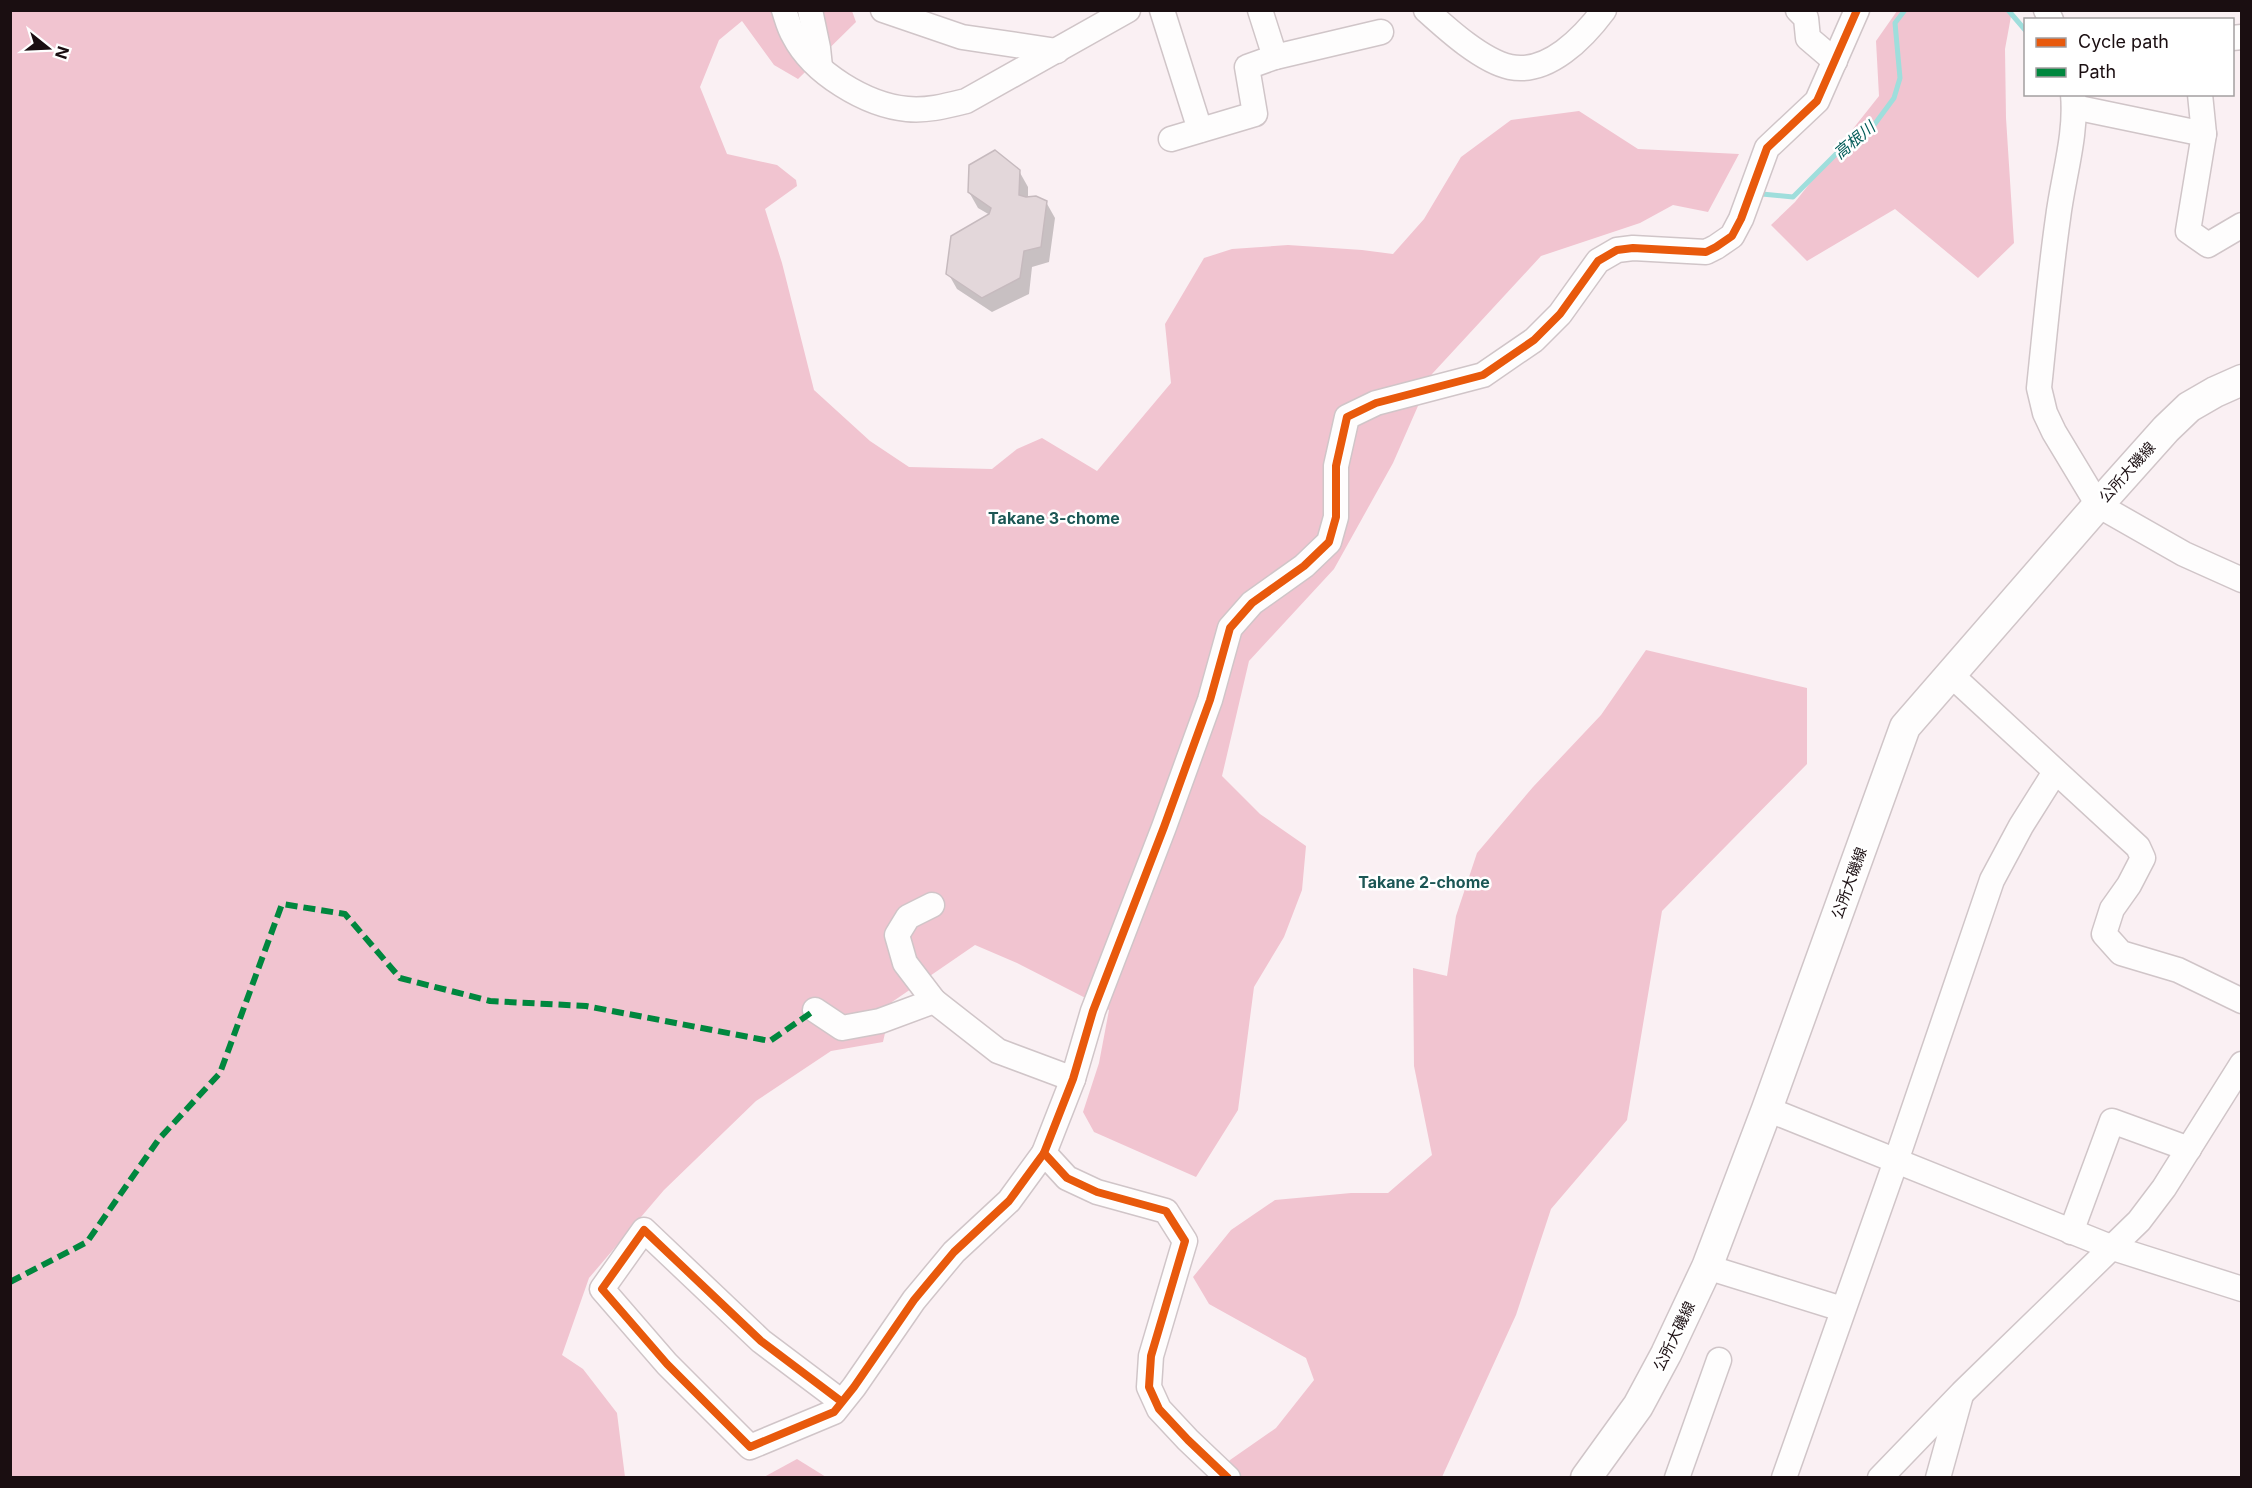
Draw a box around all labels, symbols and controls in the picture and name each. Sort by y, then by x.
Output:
north arrow [18,18,78,78]
legend [2024,18,2234,96]
text: Cycle path [2078,31,2169,52]
text: N [51,44,74,62]
text: Path [2078,61,2116,82]
water label: 高根川 [1829,116,1880,163]
street label: 公所大磯線 [2095,438,2159,506]
district label: Takane 3-chome [988,508,1120,528]
street label: 公所大磯線 [1827,845,1871,921]
district label: Takane 2-chome [1358,872,1490,892]
street label: 公所大磯線 [1649,1298,1699,1374]

